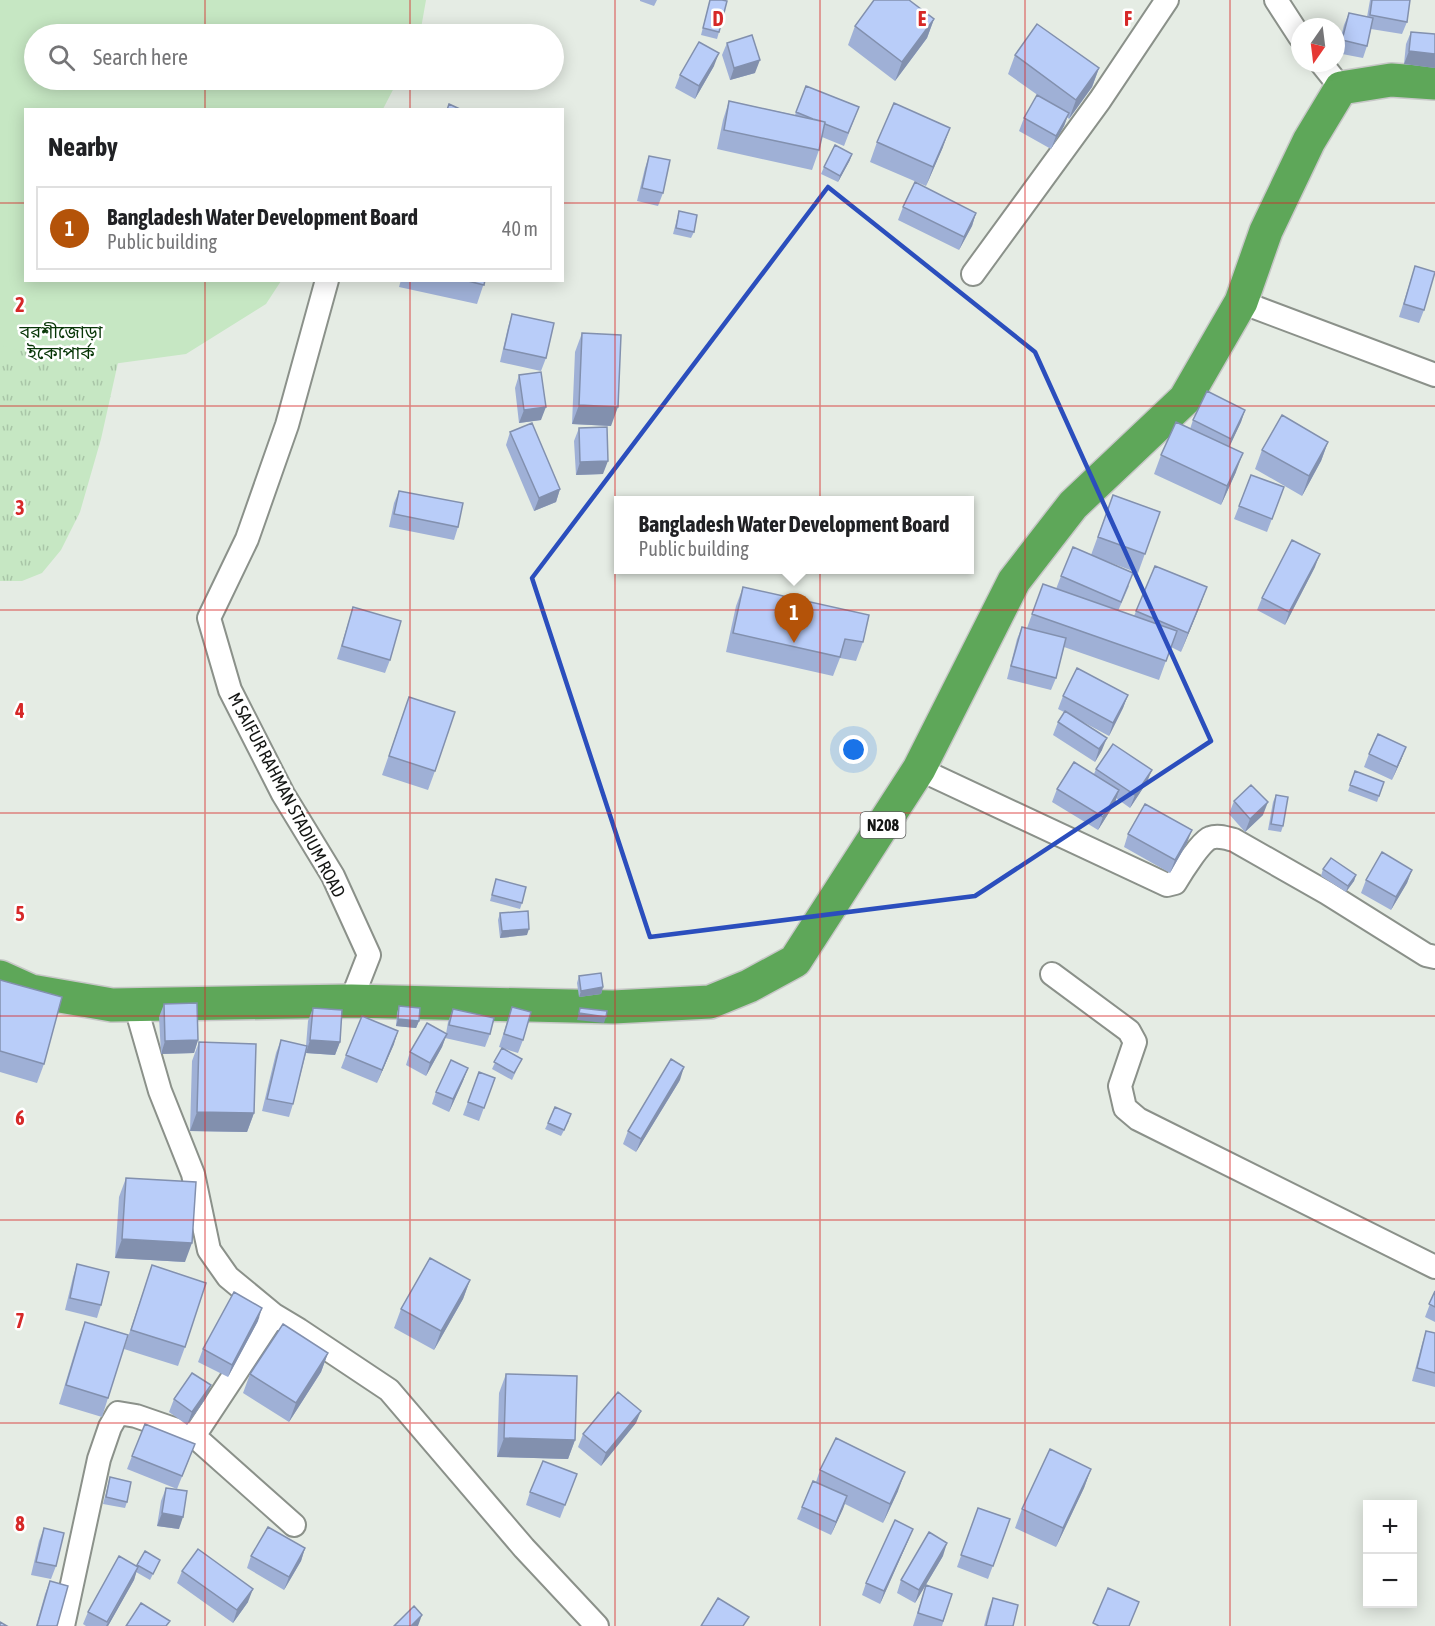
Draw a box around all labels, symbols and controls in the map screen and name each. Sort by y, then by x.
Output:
text: D [712,7,724,30]
text: E [918,7,927,30]
text: F [1124,7,1132,30]
north arrow [1291,18,1345,72]
search box [24,24,564,90]
icon: search [45,41,78,74]
text: Search here [93,44,188,70]
text: Nearby [48,132,118,162]
text: Bangladesh Water Development Board [107,204,418,230]
text: 1 [65,217,74,240]
text: 40 m [502,217,538,240]
text: Public building [107,230,217,253]
text: 2 [15,293,25,316]
park label: বরশীজোড়া ইকোপার্ক [19,321,103,363]
text: 3 [15,496,25,519]
popup [614,496,974,574]
text: Bangladesh Water Development Board [639,511,949,537]
text: Public building [639,537,749,560]
pin: 1 [774,594,814,643]
street label: M SAIFUR RAHMAN STADIUM ROAD [224,689,350,901]
text: 4 [14,699,25,722]
your location [839,735,868,764]
road number: N208 [860,812,906,838]
text: 5 [15,902,25,925]
text: 6 [15,1106,25,1129]
text: 7 [15,1309,25,1332]
map controls [1363,1500,1417,1608]
button: + [1363,1500,1417,1554]
text: 8 [15,1512,25,1535]
button: − [1363,1554,1417,1608]

